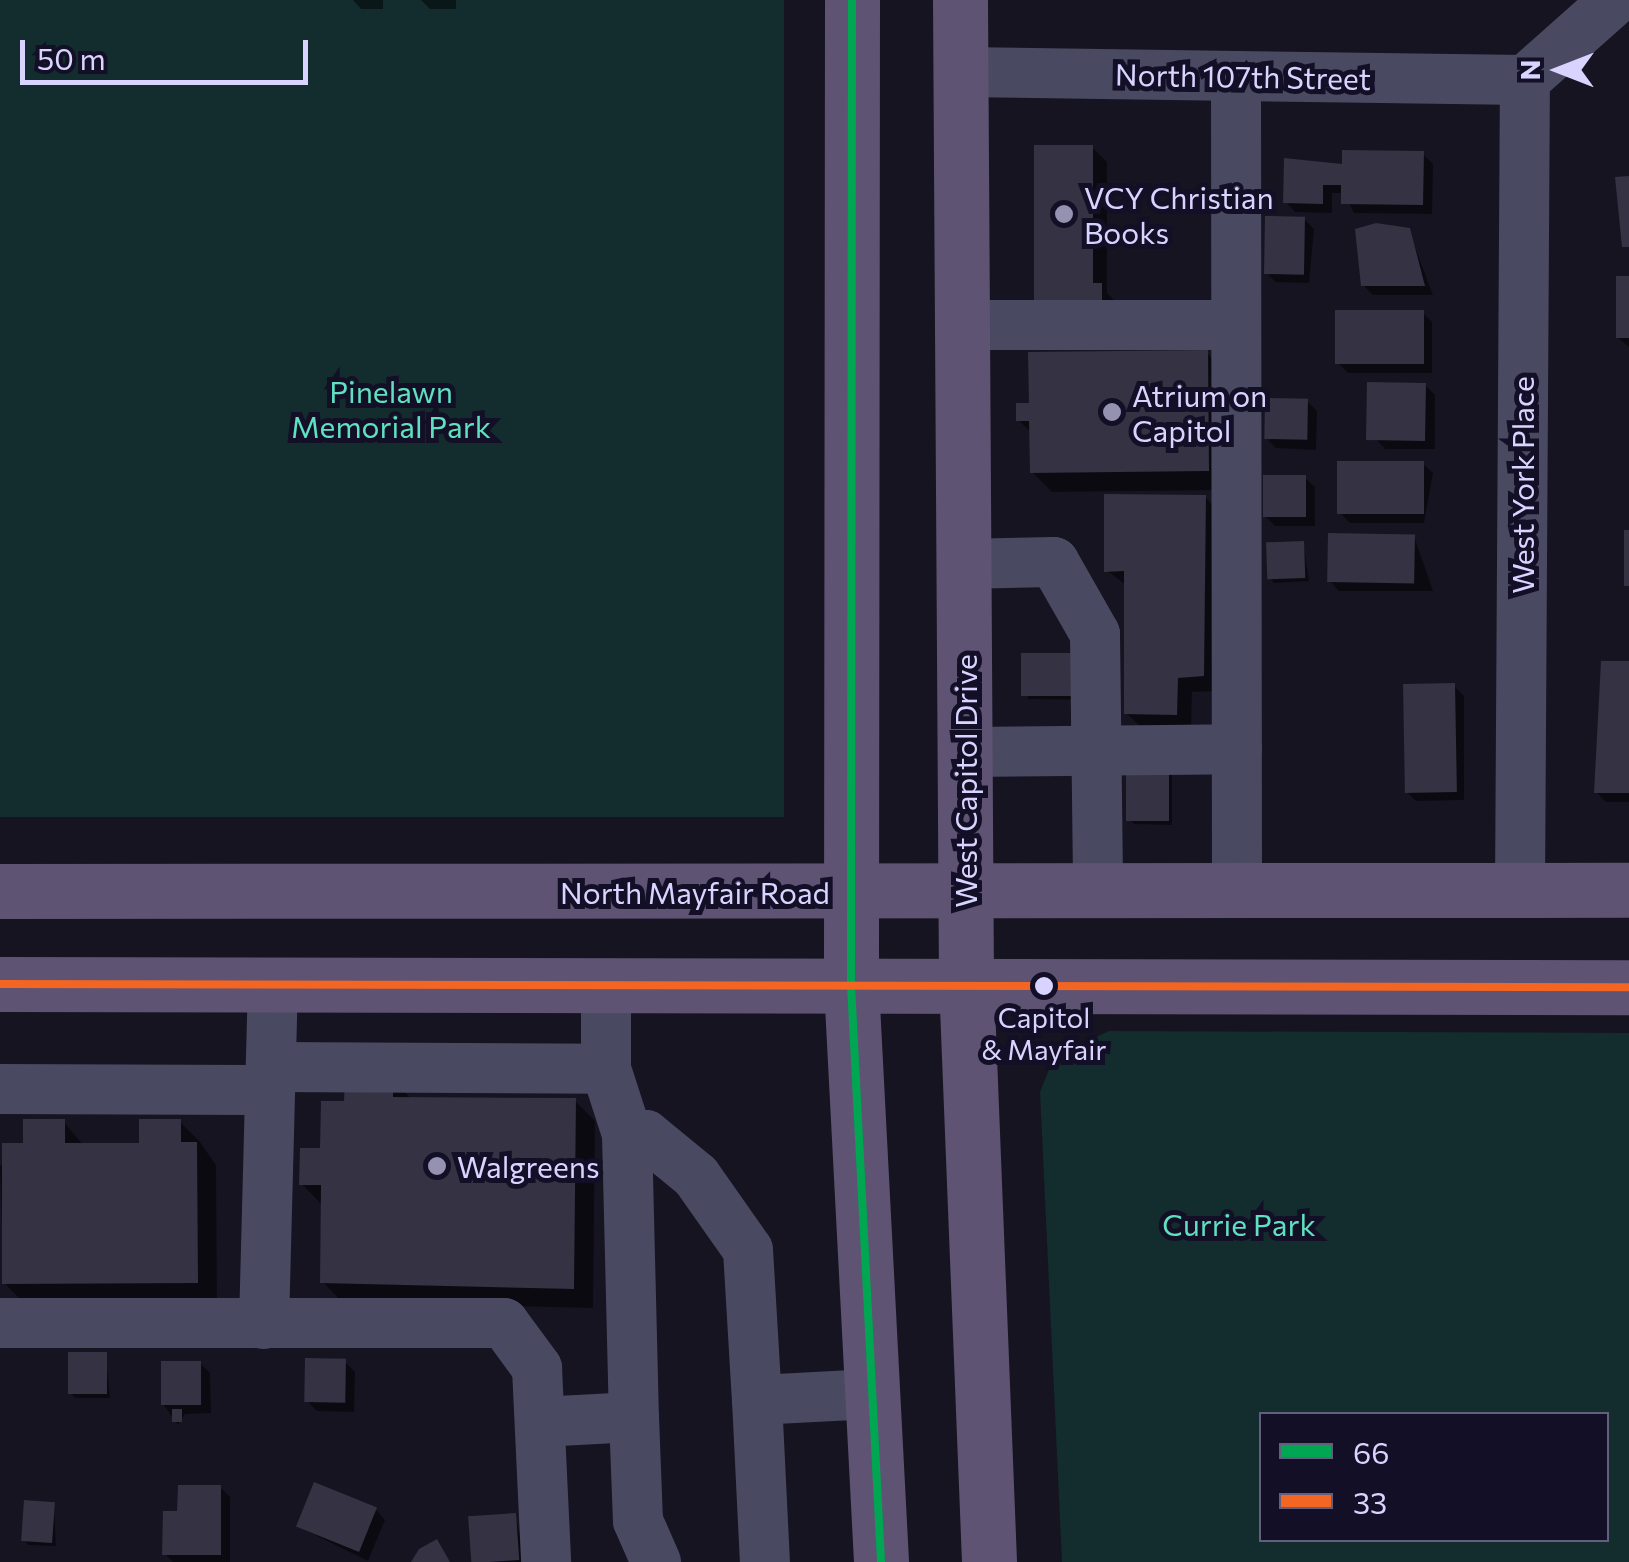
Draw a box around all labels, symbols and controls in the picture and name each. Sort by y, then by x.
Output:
scale bar [25,20,312,82]
north arrow [1509,20,1609,120]
text: 50 m [37,39,106,76]
street label: North 107th Street [1115,56,1371,96]
text: N [1512,60,1546,81]
place label: VCY Christian Books [1084,179,1274,250]
marker: VCY Christian Books [1053,203,1075,225]
park label: Pinelawn Memorial Park [291,373,491,444]
street label: West York Place [1504,376,1540,594]
place label: Atrium on Capitol [1132,377,1267,448]
marker: Atrium on Capitol [1101,401,1123,423]
street label: West Capitol Drive [947,654,983,908]
street label: North Mayfair Road [560,874,830,910]
marker: Capitol & Mayfair [1034,976,1054,996]
place label: Capitol & Mayfair [981,1000,1107,1066]
place label: Walgreens [457,1148,600,1184]
marker: Walgreens [426,1155,448,1177]
park label: Currie Park [1162,1206,1316,1242]
legend [1259,1412,1609,1542]
text: 66 [1353,1433,1389,1470]
text: 33 [1353,1483,1387,1520]

